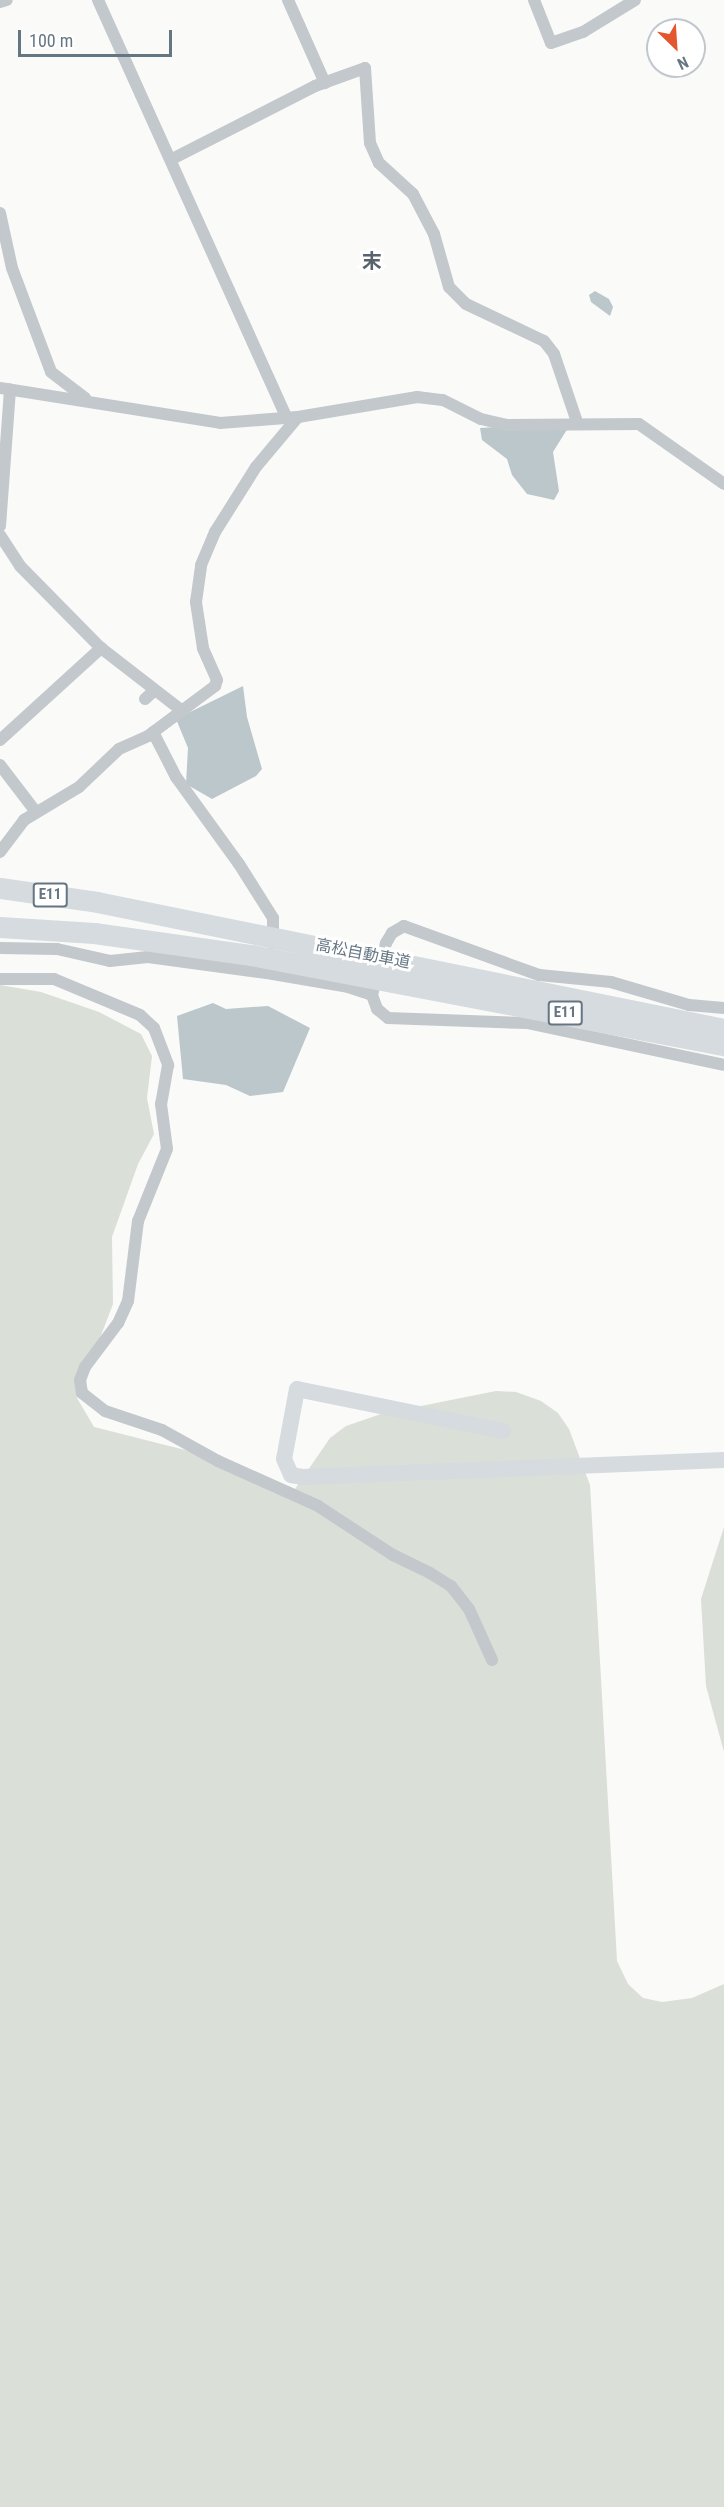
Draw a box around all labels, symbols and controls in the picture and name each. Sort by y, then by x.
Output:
scale bar [21,18,176,56]
north arrow [646,18,706,78]
text: 100 m [29,30,73,51]
text: N [675,52,691,74]
district label: 末 [362,249,382,273]
road number: E11 [32,883,68,907]
street label: 高松自動車道 [314,935,412,973]
road number: E11 [547,1001,583,1025]

